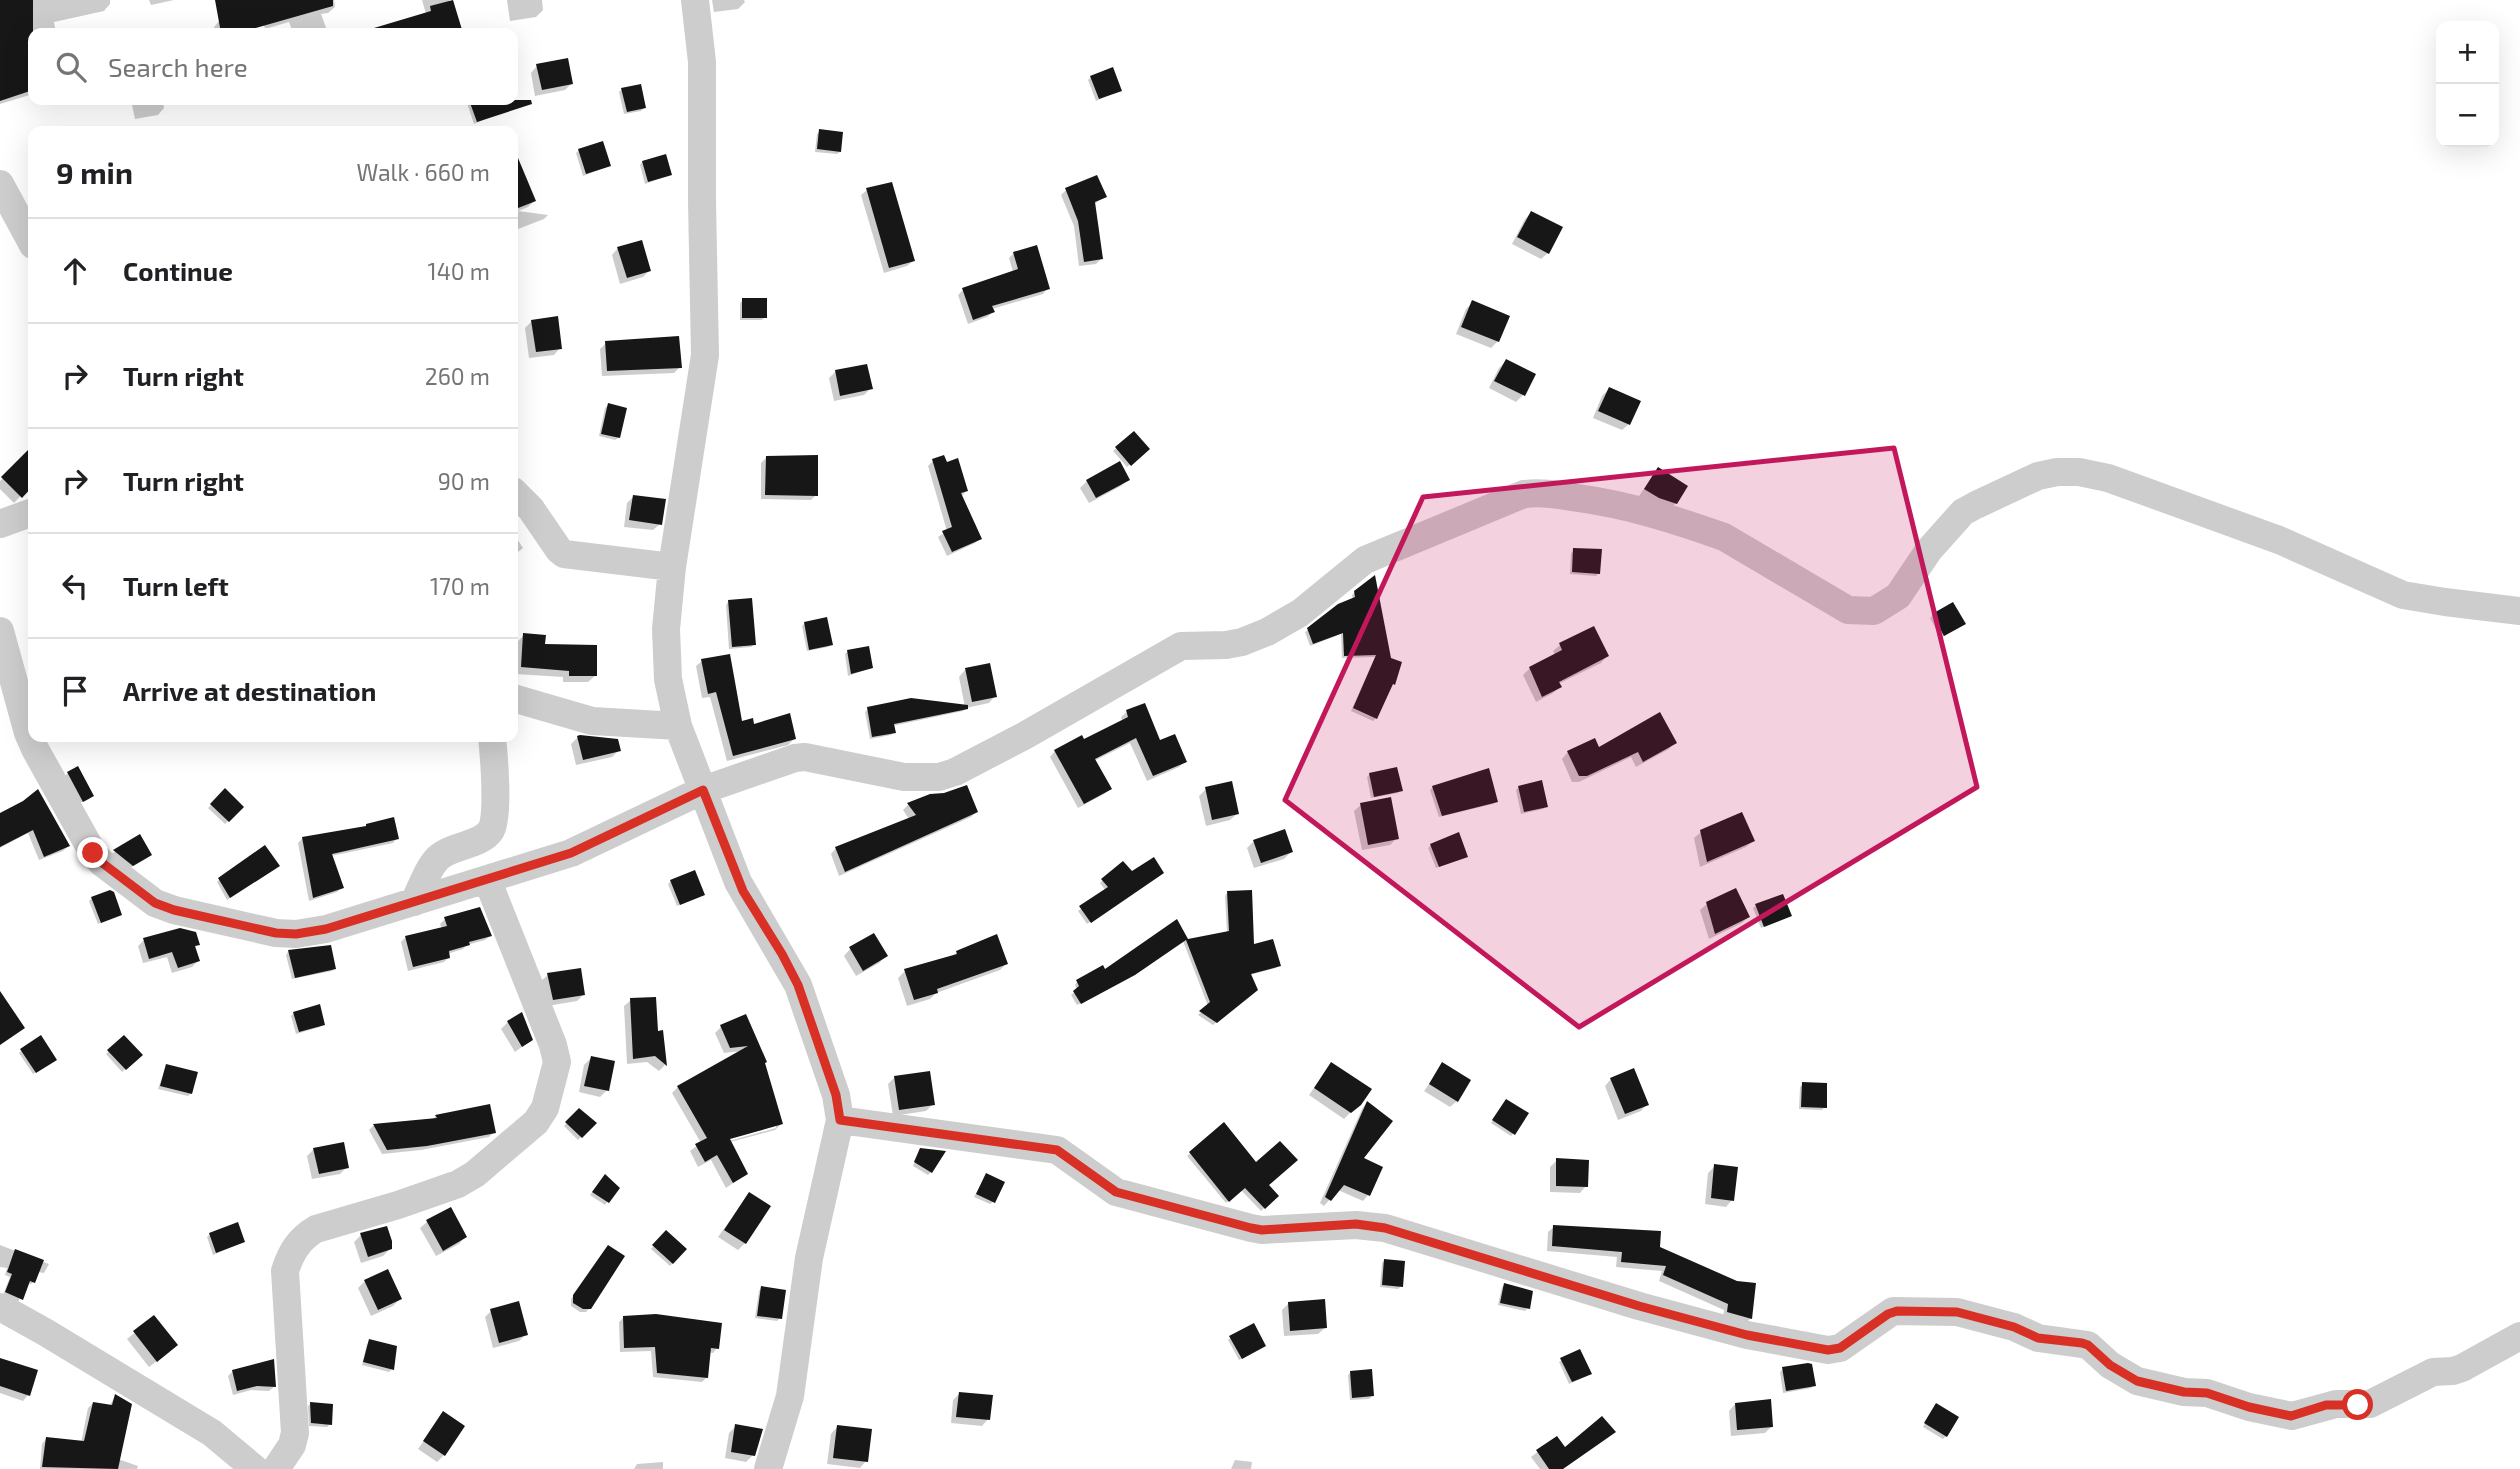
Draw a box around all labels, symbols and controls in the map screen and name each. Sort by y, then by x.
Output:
map controls [2436,21,2499,147]
button: + [2436,21,2499,84]
search box [28,28,518,105]
icon: search [52,48,90,86]
text: Search here [108,51,248,82]
button: − [2436,84,2499,147]
text: 9 min [56,154,133,190]
text: Walk · 660 m [356,158,490,186]
icon: ahead [56,252,94,290]
text: Continue [123,255,233,286]
text: 140 m [428,257,490,285]
icon: right [56,357,94,395]
text: Turn right [123,360,244,391]
text: 260 m [425,362,490,390]
icon: right [56,462,94,500]
text: Turn right [123,465,244,496]
text: 90 m [438,467,490,495]
icon: left [56,567,94,605]
text: Turn left [123,570,229,601]
text: 170 m [430,572,490,600]
icon: arrive [56,672,94,710]
text: Arrive at destination [123,675,376,706]
route end [77,837,108,868]
route start [2342,1389,2373,1420]

